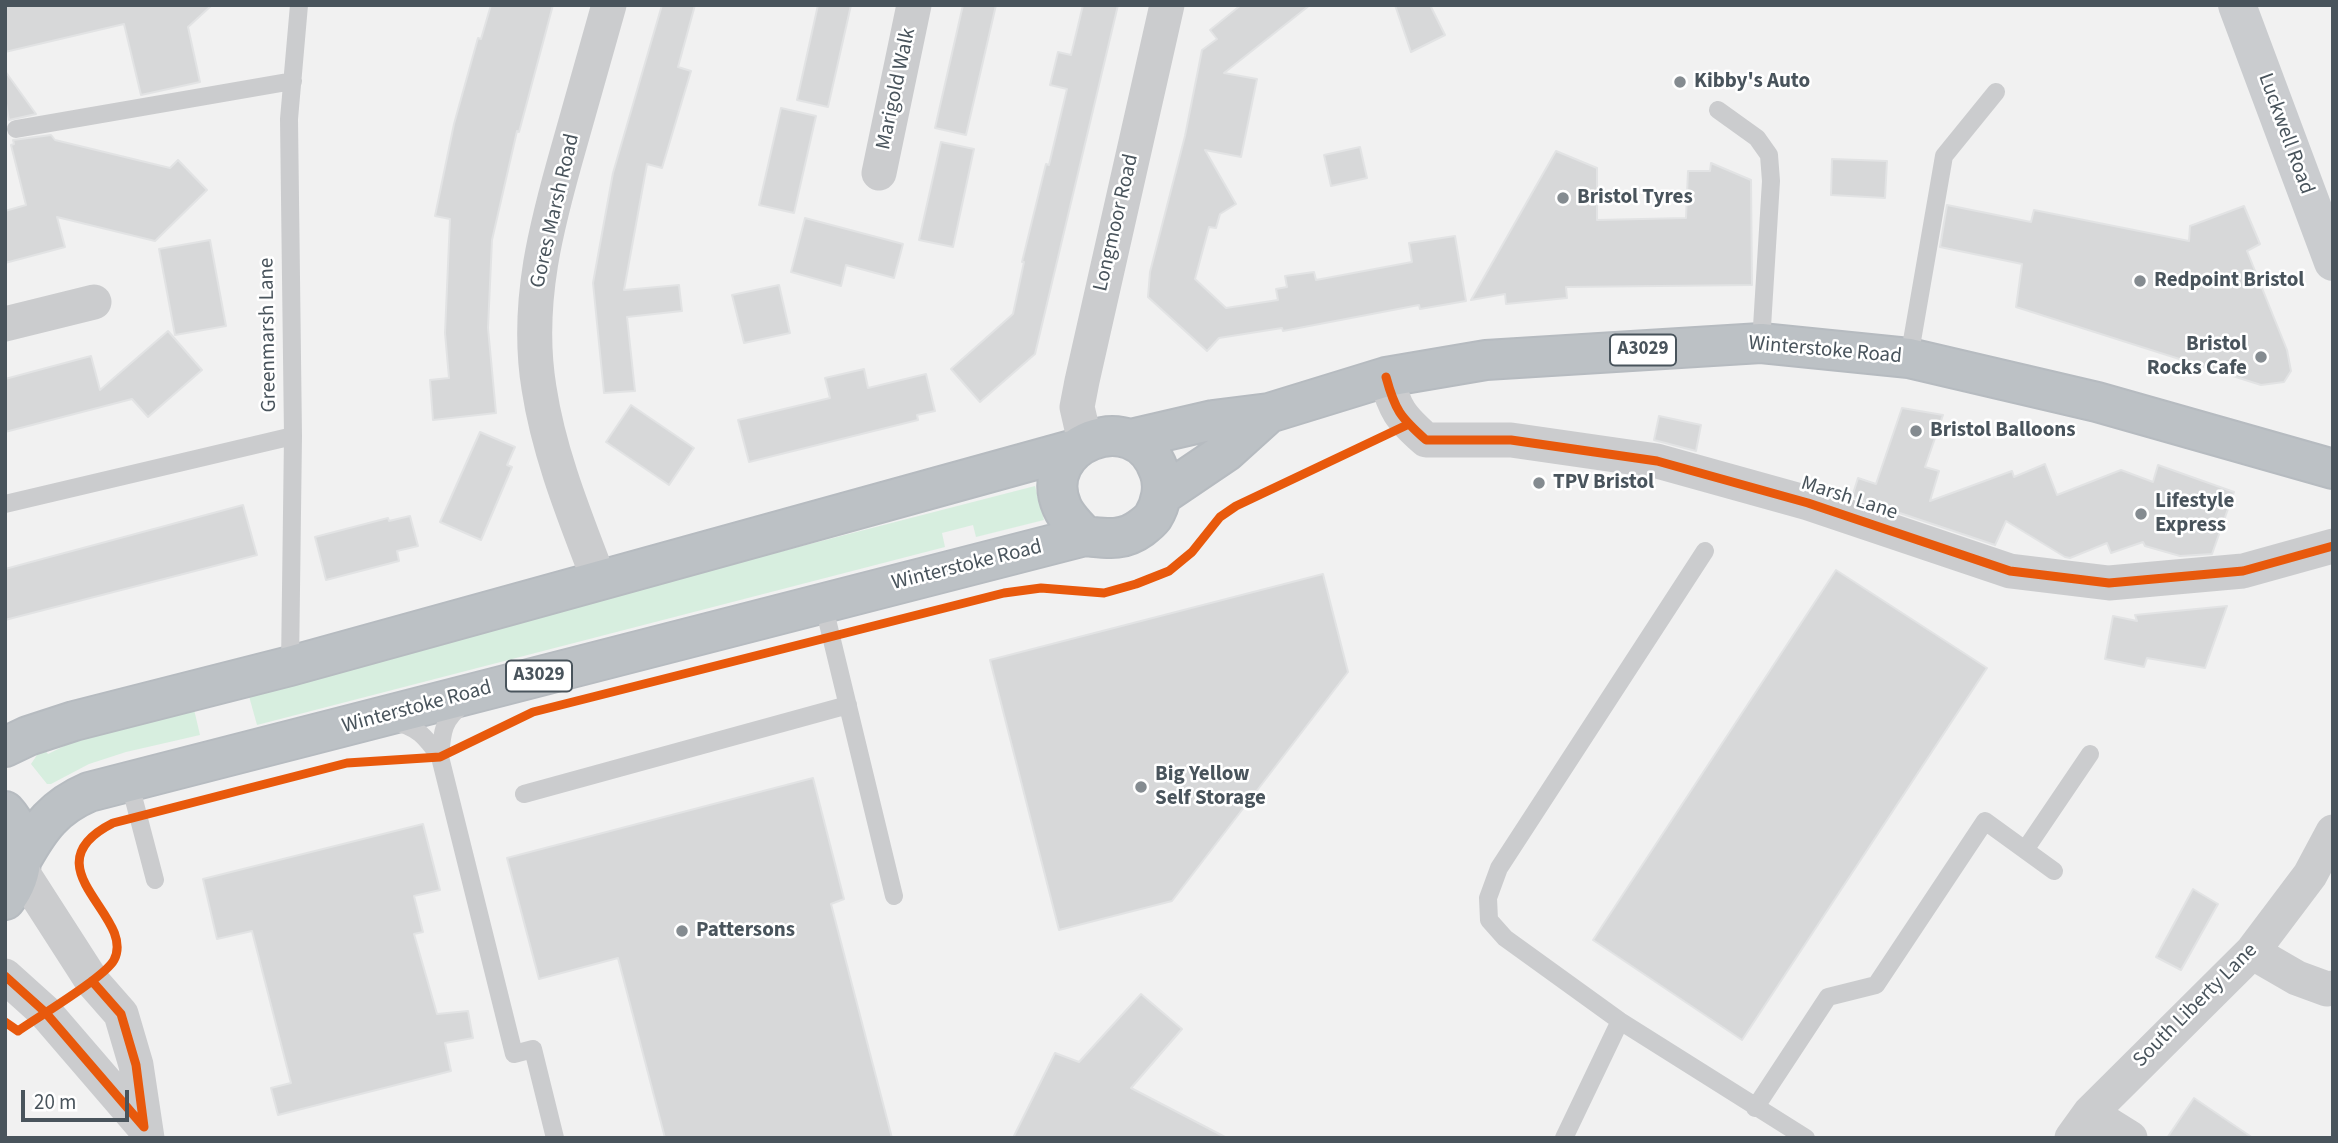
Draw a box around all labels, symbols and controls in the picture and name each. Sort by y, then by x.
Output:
street label: Marigold Walk [872,26,922,152]
place label: Kibby's Auto [1694,69,1810,95]
street label: Luckwell Road [2251,70,2319,198]
marker: Kibby's Auto [1672,74,1688,90]
street label: Gores Marsh Road [526,131,586,291]
street label: Longmoor Road [1089,152,1145,294]
place label: Bristol Tyres [1577,185,1693,211]
marker: Bristol Tyres [1555,190,1571,206]
street label: Greenmarsh Lane [255,257,283,413]
place label: Redpoint Bristol [2154,268,2304,294]
marker: Redpoint Bristol [2132,273,2148,289]
street label: Winterstoke Road [1747,332,1903,370]
place label: Bristol Rocks Cafe [2147,332,2247,382]
road number: A3029 [1610,334,1676,366]
marker: Bristol Rocks Cafe [2253,349,2269,365]
place label: Bristol Balloons [1930,418,2076,444]
marker: Bristol Balloons [1908,423,1924,439]
place label: TPV Bristol [1553,470,1654,496]
street label: Marsh Lane [1797,472,1901,526]
marker: TPV Bristol [1531,475,1547,491]
place label: Lifestyle Express [2155,489,2234,539]
marker: Lifestyle Express [2133,506,2149,522]
street label: Winterstoke Road [889,535,1045,597]
road number: A3029 [506,660,572,692]
street label: Winterstoke Road [339,676,495,740]
place label: Big Yellow Self Storage [1155,762,1266,812]
marker: Big Yellow Self Storage [1133,779,1149,795]
place label: Pattersons [696,918,795,944]
marker: Pattersons [674,923,690,939]
street label: South Liberty Lane [2129,939,2263,1073]
scale bar [24,1076,133,1120]
text: 20 m [34,1087,76,1117]

